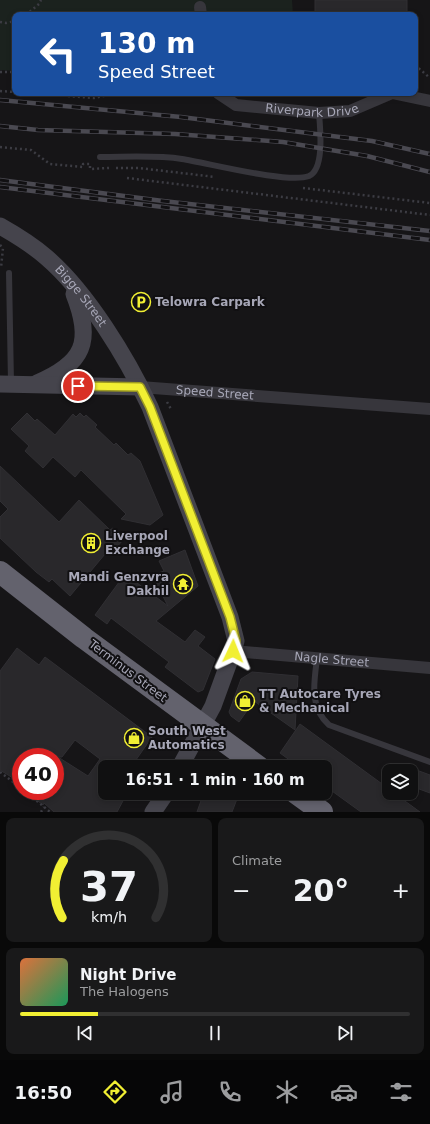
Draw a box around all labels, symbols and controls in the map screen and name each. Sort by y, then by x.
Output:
text: 130 m [98,27,195,60]
icon: left [32,28,84,80]
text: Speed Street [98,61,215,82]
street label: Riverpark Drive [265,101,361,120]
street label: Bigge Street [52,262,110,329]
parking icon: Telowra Carpark [130,291,152,313]
place label: Telowra Carpark [155,295,266,309]
pin [61,369,95,403]
icon: arrive [67,375,89,397]
street label: Speed Street [175,383,254,403]
place label: Liverpool Exchange [105,529,170,557]
building icon: Liverpool Exchange [80,532,102,554]
place label: Mandi Genzvra Dakhil [68,570,169,598]
temple icon: Mandi Genzvra Dakhil [172,573,194,595]
position arrow [212,630,254,672]
street label: Terminus Street [85,636,170,705]
street label: Nagle Street [294,649,370,670]
place label: TT Autocare Tyres & Mechanical [259,687,381,715]
shop icon: TT Autocare Tyres & Mechanical [234,690,256,712]
place label: South West Automatics [148,724,226,752]
shop icon: South West Automatics [123,727,145,749]
speed limit sign: 40 [12,748,64,800]
map controls [382,764,418,800]
button: layers [382,764,418,800]
text: 16:51 · 1 min · 160 m [125,771,305,789]
text: Climate [232,853,282,868]
text: 37 [80,862,138,911]
text: 20° [293,873,349,908]
text: − [232,878,250,903]
text: + [392,878,410,903]
text: km/h [91,909,127,925]
text: Night Drive [80,966,176,984]
text: The Halogens [80,984,169,999]
icon: previous [74,1022,96,1044]
icon: pause [204,1022,226,1044]
icon: next [334,1022,356,1044]
icon: directions [101,1078,129,1106]
icon: music [158,1078,186,1106]
icon: phone [216,1078,244,1106]
icon: climate [273,1078,301,1106]
icon: car [330,1078,358,1106]
icon: filters [387,1078,415,1106]
text: 16:50 [15,1082,72,1103]

